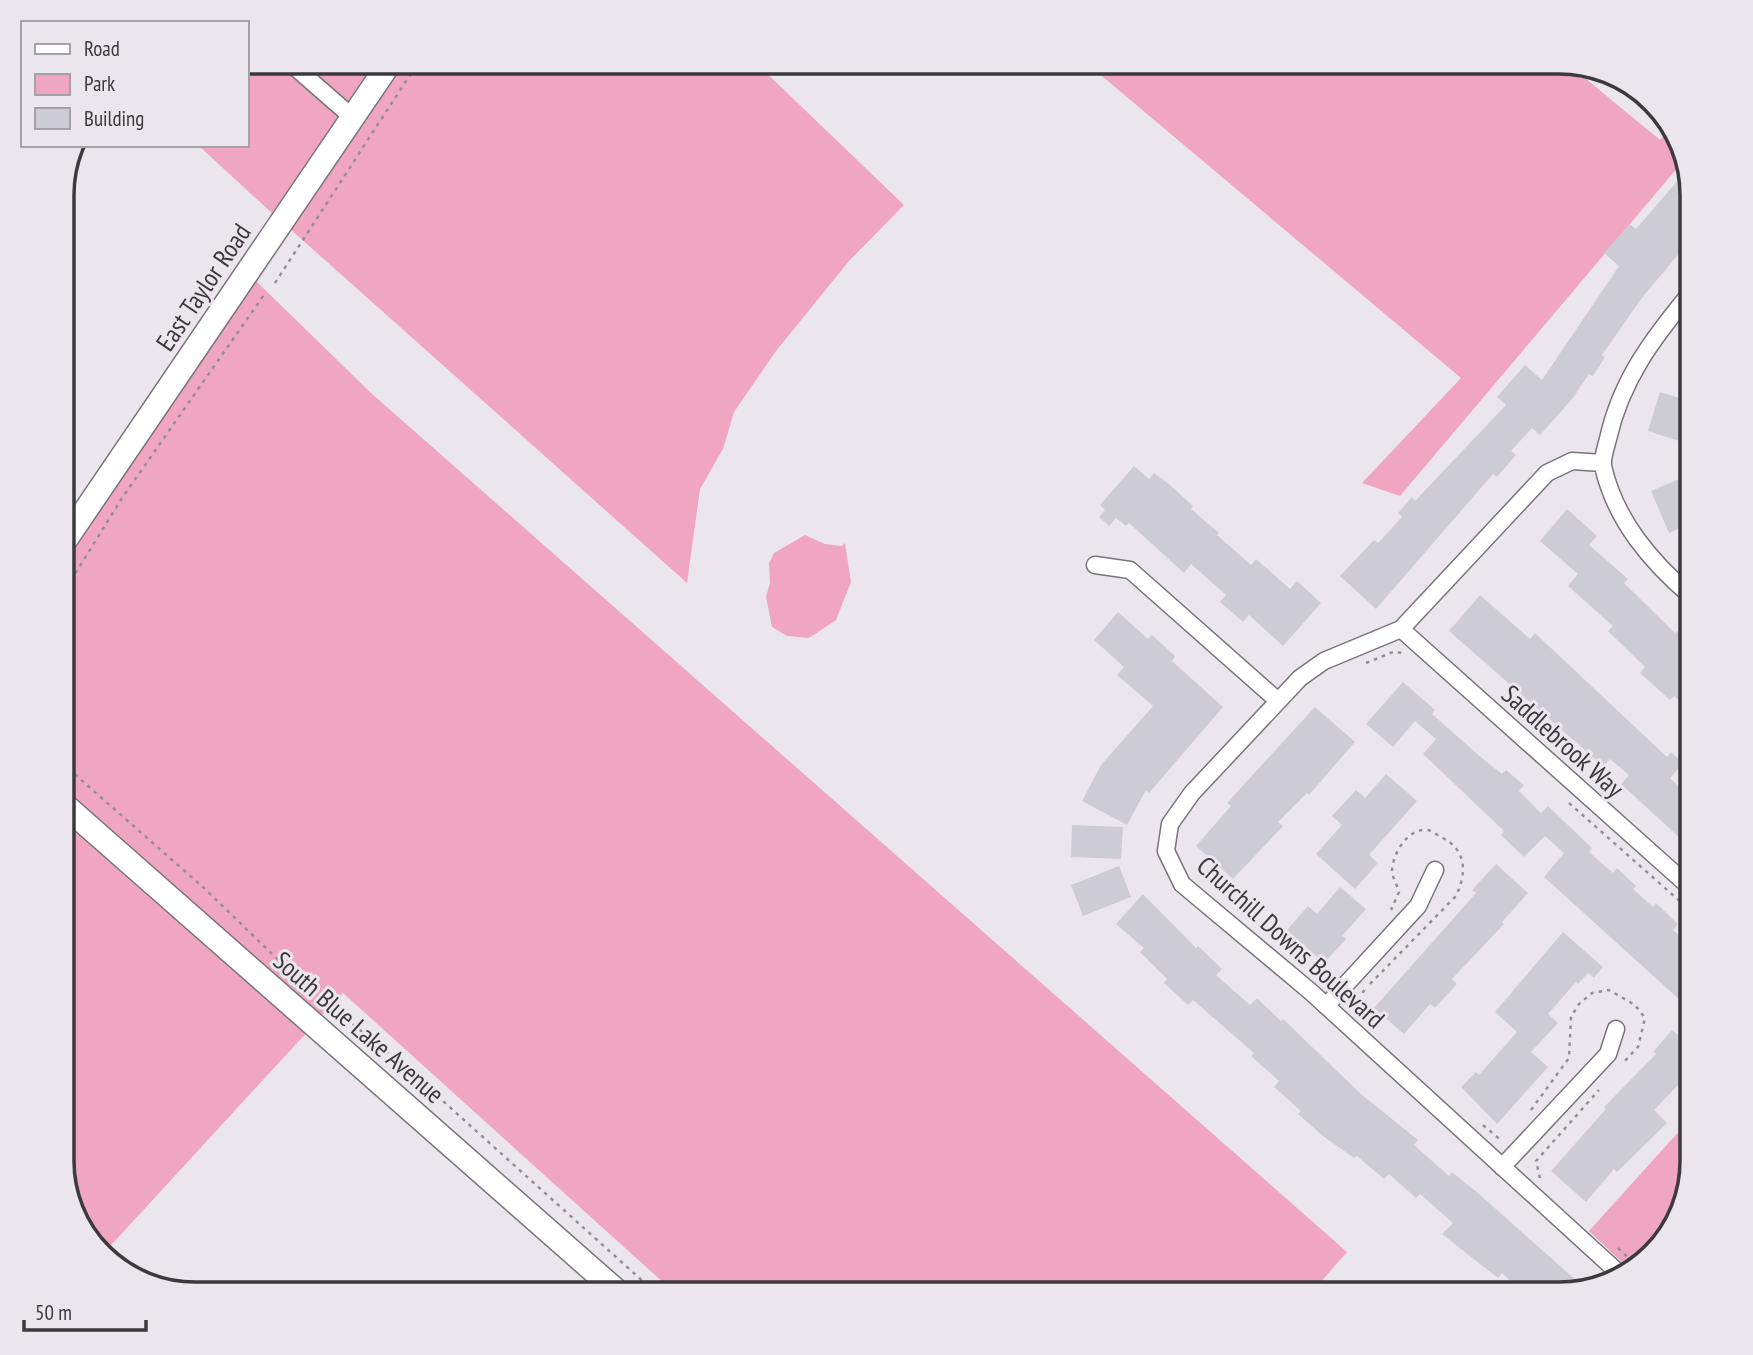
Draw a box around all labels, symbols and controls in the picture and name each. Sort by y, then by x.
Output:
legend [21,21,248,147]
text: Road [84,35,120,62]
text: Park [84,70,115,97]
text: Building [84,105,144,132]
street label: East Taylor Road [148,217,258,357]
street label: Saddlebrook Way [1495,678,1631,805]
street label: Churchill Downs Boulevard [1190,849,1392,1035]
street label: South Blue Lake Avenue [267,944,451,1110]
scale bar [24,1288,147,1332]
text: 50 m [35,1299,72,1326]

